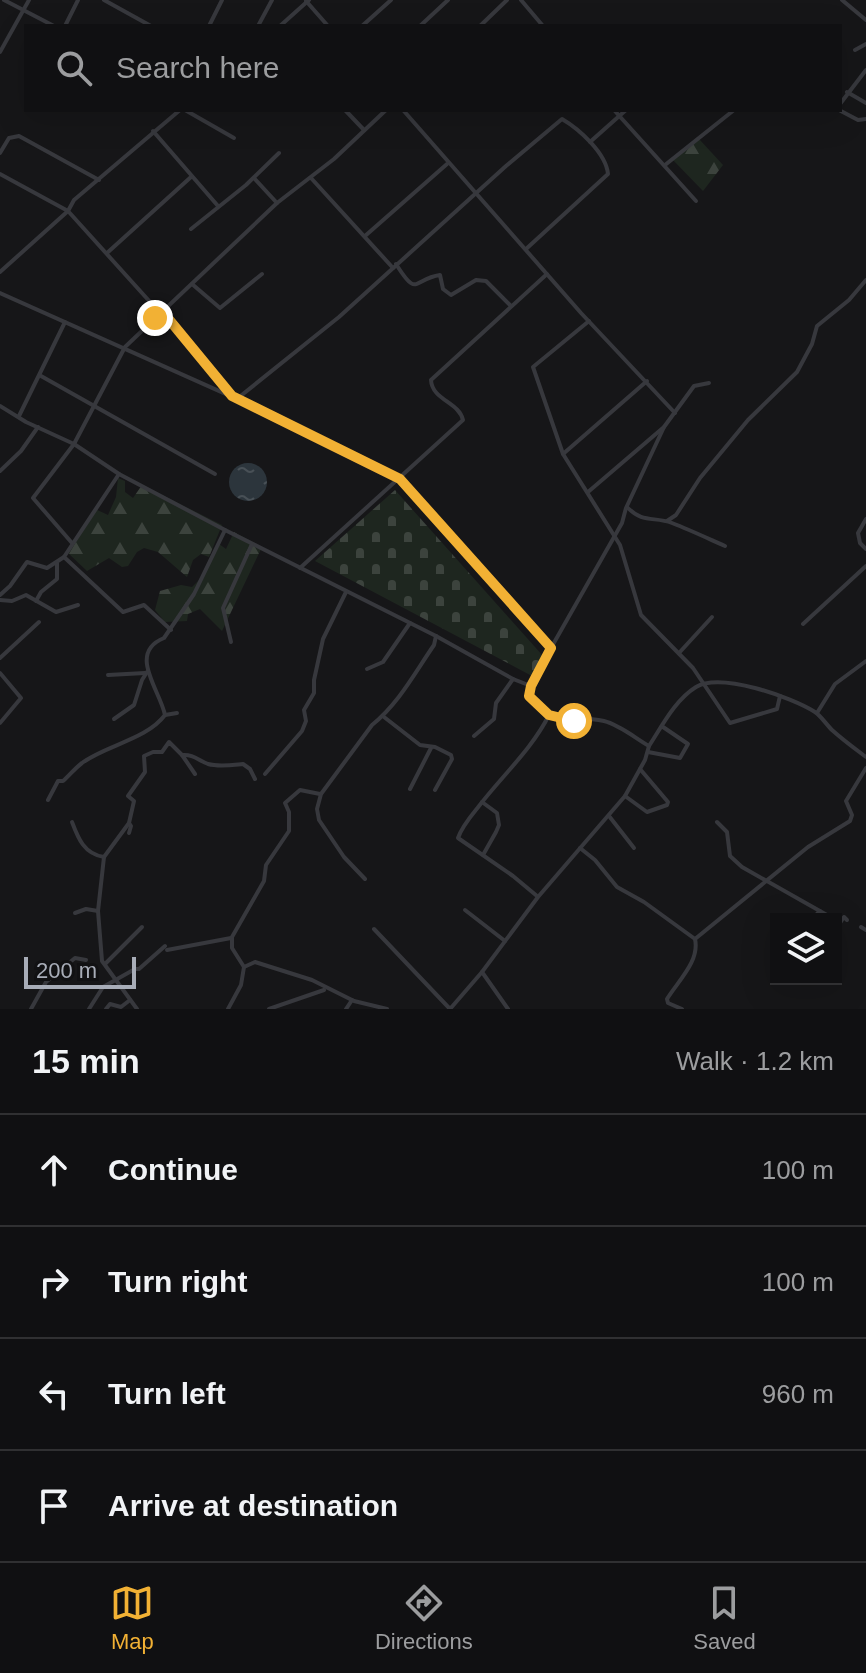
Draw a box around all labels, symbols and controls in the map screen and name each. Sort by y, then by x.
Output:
search box [24,24,842,112]
icon: search [52,46,96,90]
text: Search here [116,51,279,84]
route end [137,300,173,336]
route start [556,703,592,739]
map controls [770,913,842,985]
button: layers [770,913,842,985]
scale bar [24,953,136,989]
text: 200 m [36,958,97,983]
text: 15 min [32,1042,140,1080]
text: Walk · 1.2 km [676,1046,834,1076]
icon: ahead [32,1148,76,1192]
text: Continue [108,1153,238,1186]
text: 100 m [762,1155,834,1185]
icon: right [32,1260,76,1304]
text: Turn right [108,1265,247,1298]
text: 100 m [762,1267,834,1297]
icon: left [32,1372,76,1416]
text: Turn left [108,1377,226,1410]
text: 960 m [762,1379,834,1409]
icon: arrive [32,1484,76,1528]
text: Arrive at destination [108,1489,398,1522]
tab: Map [110,1581,154,1655]
tab: Directions [375,1581,473,1655]
tab: Saved [693,1581,756,1655]

